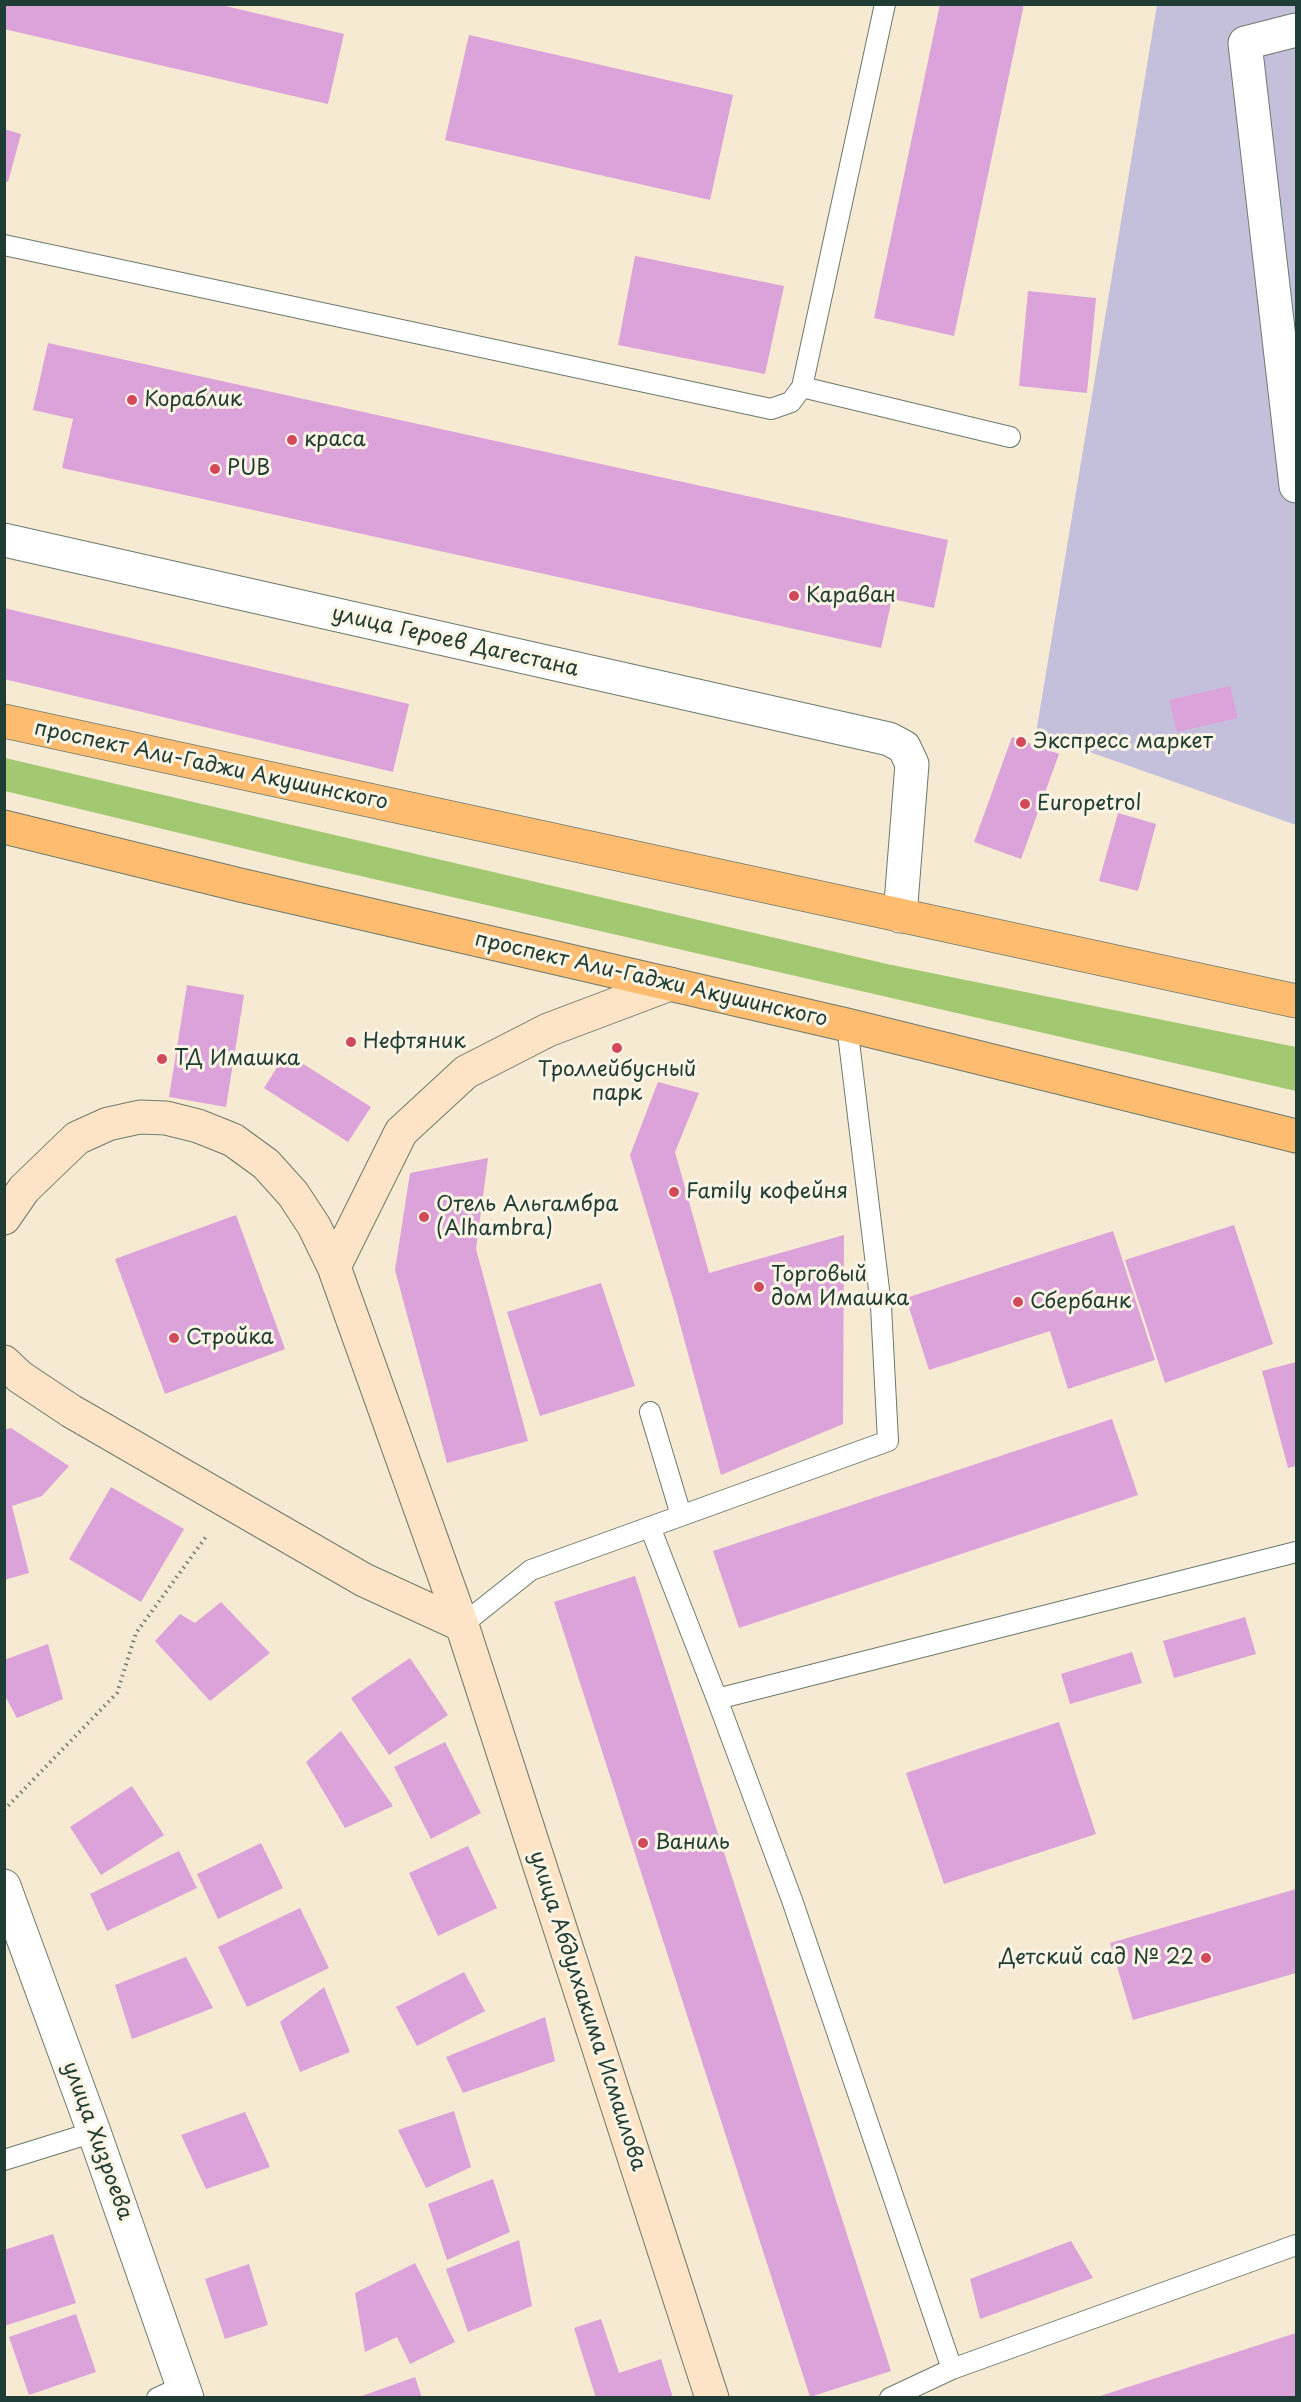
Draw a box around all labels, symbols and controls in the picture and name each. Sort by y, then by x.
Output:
place label: Кораблик [144,387,242,413]
marker: Кораблик [125,393,139,407]
place label: краса [304,427,366,453]
marker: краса [285,433,299,447]
place label: PUB [227,456,270,482]
marker: PUB [208,462,222,476]
place label: Караван [806,583,896,609]
marker: Караван [787,589,801,603]
street label: улица Героев Дагестана [329,601,581,683]
street label: проспект Али-Гаджи Акушинского [32,716,390,816]
place label: Экспресс маркет [1033,729,1213,755]
marker: Экспресс маркет [1014,735,1028,749]
place label: Europetrol [1037,791,1141,817]
marker: Europetrol [1018,797,1032,811]
street label: проспект Али-Гаджи Акушинского [472,927,830,1033]
place label: Нефтяник [363,1029,466,1055]
marker: Нефтяник [344,1035,358,1049]
marker: Троллейбусный парк [610,1041,624,1055]
place label: ТД Имашка [174,1046,300,1072]
marker: ТД Имашка [155,1052,169,1066]
place label: Троллейбусный парк [538,1057,696,1107]
place label: Family кофейня [686,1179,848,1205]
marker: Family кофейня [667,1185,681,1199]
place label: Отель Альгамбра (Alhambra) [436,1192,618,1242]
marker: Отель Альгамбра (Alhambra) [417,1210,431,1224]
place label: Торговый дом Имашка [771,1262,909,1312]
marker: Торговый дом Имашка [752,1280,766,1294]
place label: Сбербанк [1030,1289,1131,1315]
marker: Сбербанк [1011,1295,1025,1309]
place label: Стройка [186,1325,274,1351]
marker: Стройка [167,1331,181,1345]
place label: Ваниль [655,1830,730,1856]
marker: Ваниль [636,1836,650,1850]
street label: улица Абдулхакима Исмаилова [523,1848,651,2174]
place label: Детский сад № 22 [999,1945,1194,1971]
marker: Детский сад № 22 [1199,1951,1213,1965]
street label: улица Хизроева [57,2058,137,2224]

